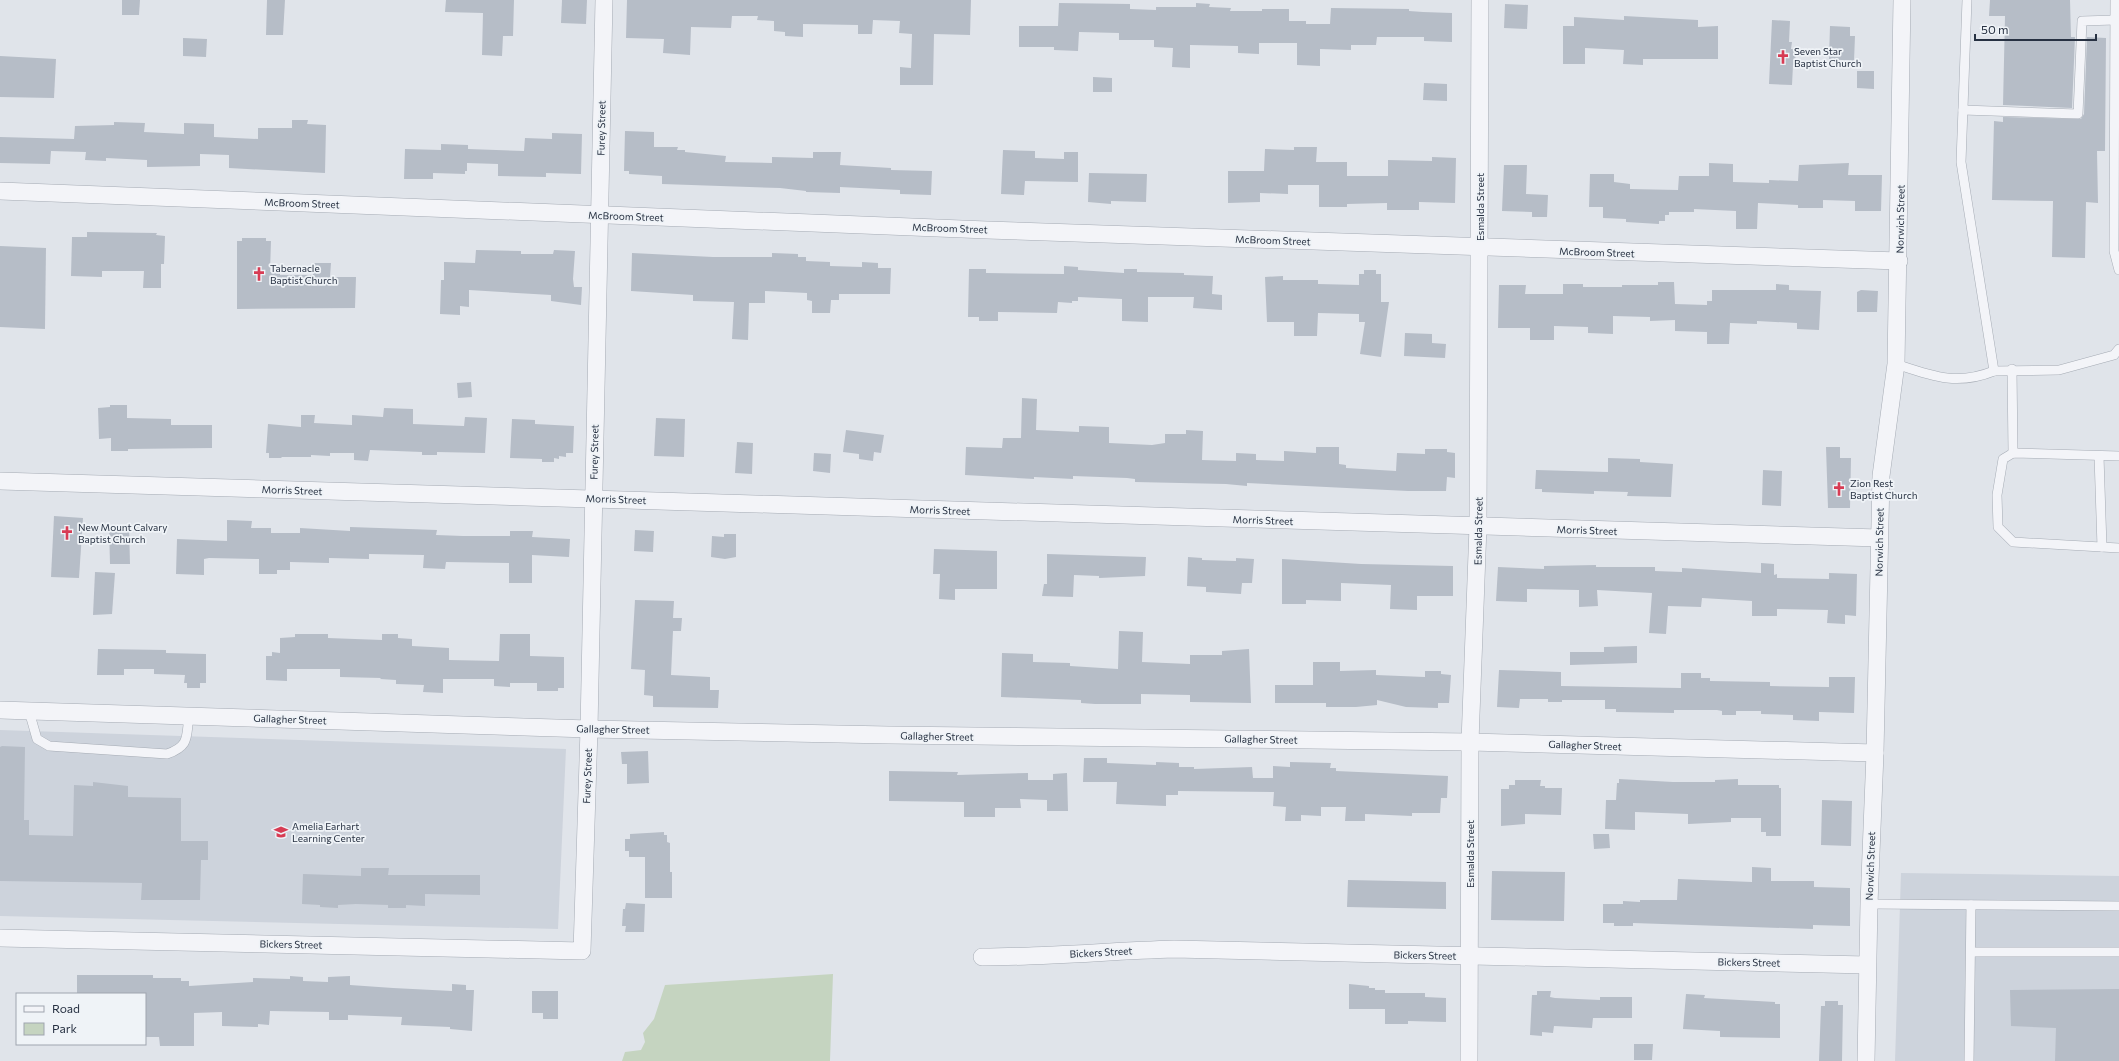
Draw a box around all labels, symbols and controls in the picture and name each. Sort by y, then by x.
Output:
scale bar [1975,16,2096,42]
text: 50 m [1981,22,2009,36]
place label: Seven Star Baptist Church [1794,45,1861,69]
church icon: Seven Star Baptist Church [1775,49,1791,65]
street label: Furey Street [595,100,607,156]
street label: Esmalda Street [1474,173,1486,241]
street label: Norwich Street [1893,184,1907,254]
street label: McBroom Street [264,196,340,210]
street label: McBroom Street [588,209,664,223]
street label: McBroom Street [912,221,988,235]
street label: McBroom Street [1235,233,1311,247]
street label: McBroom Street [1559,245,1635,259]
place label: Tabernacle Baptist Church [270,262,337,286]
church icon: Tabernacle Baptist Church [251,266,267,282]
street label: Furey Street [588,424,600,480]
place label: Zion Rest Baptist Church [1850,477,1917,501]
church icon: Zion Rest Baptist Church [1831,481,1847,497]
street label: Morris Street [261,483,323,497]
street label: Morris Street [585,492,647,506]
street label: Esmalda Street [1471,497,1485,565]
street label: Morris Street [909,503,971,517]
street label: Norwich Street [1872,507,1886,577]
street label: Morris Street [1232,513,1294,527]
place label: New Mount Calvary Baptist Church [78,521,168,545]
street label: Morris Street [1556,523,1618,537]
church icon: New Mount Calvary Baptist Church [59,525,75,541]
street label: Gallagher Street [253,712,327,726]
street label: Gallagher Street [576,722,650,736]
street label: Gallagher Street [900,729,974,743]
street label: Gallagher Street [1224,732,1298,746]
street label: Gallagher Street [1548,738,1622,752]
street label: Furey Street [580,748,594,804]
place label: Amelia Earhart Learning Center [292,820,365,844]
street label: Esmalda Street [1464,820,1476,888]
school or university icon: Amelia Earhart Learning Center [273,824,289,840]
street label: Norwich Street [1863,831,1877,901]
street label: Bickers Street [259,937,323,951]
street label: Bickers Street [1069,944,1133,960]
street label: Bickers Street [1393,948,1457,962]
street label: Bickers Street [1717,955,1781,969]
legend [16,993,146,1045]
text: Road [52,1001,80,1015]
text: Park [52,1021,78,1035]

